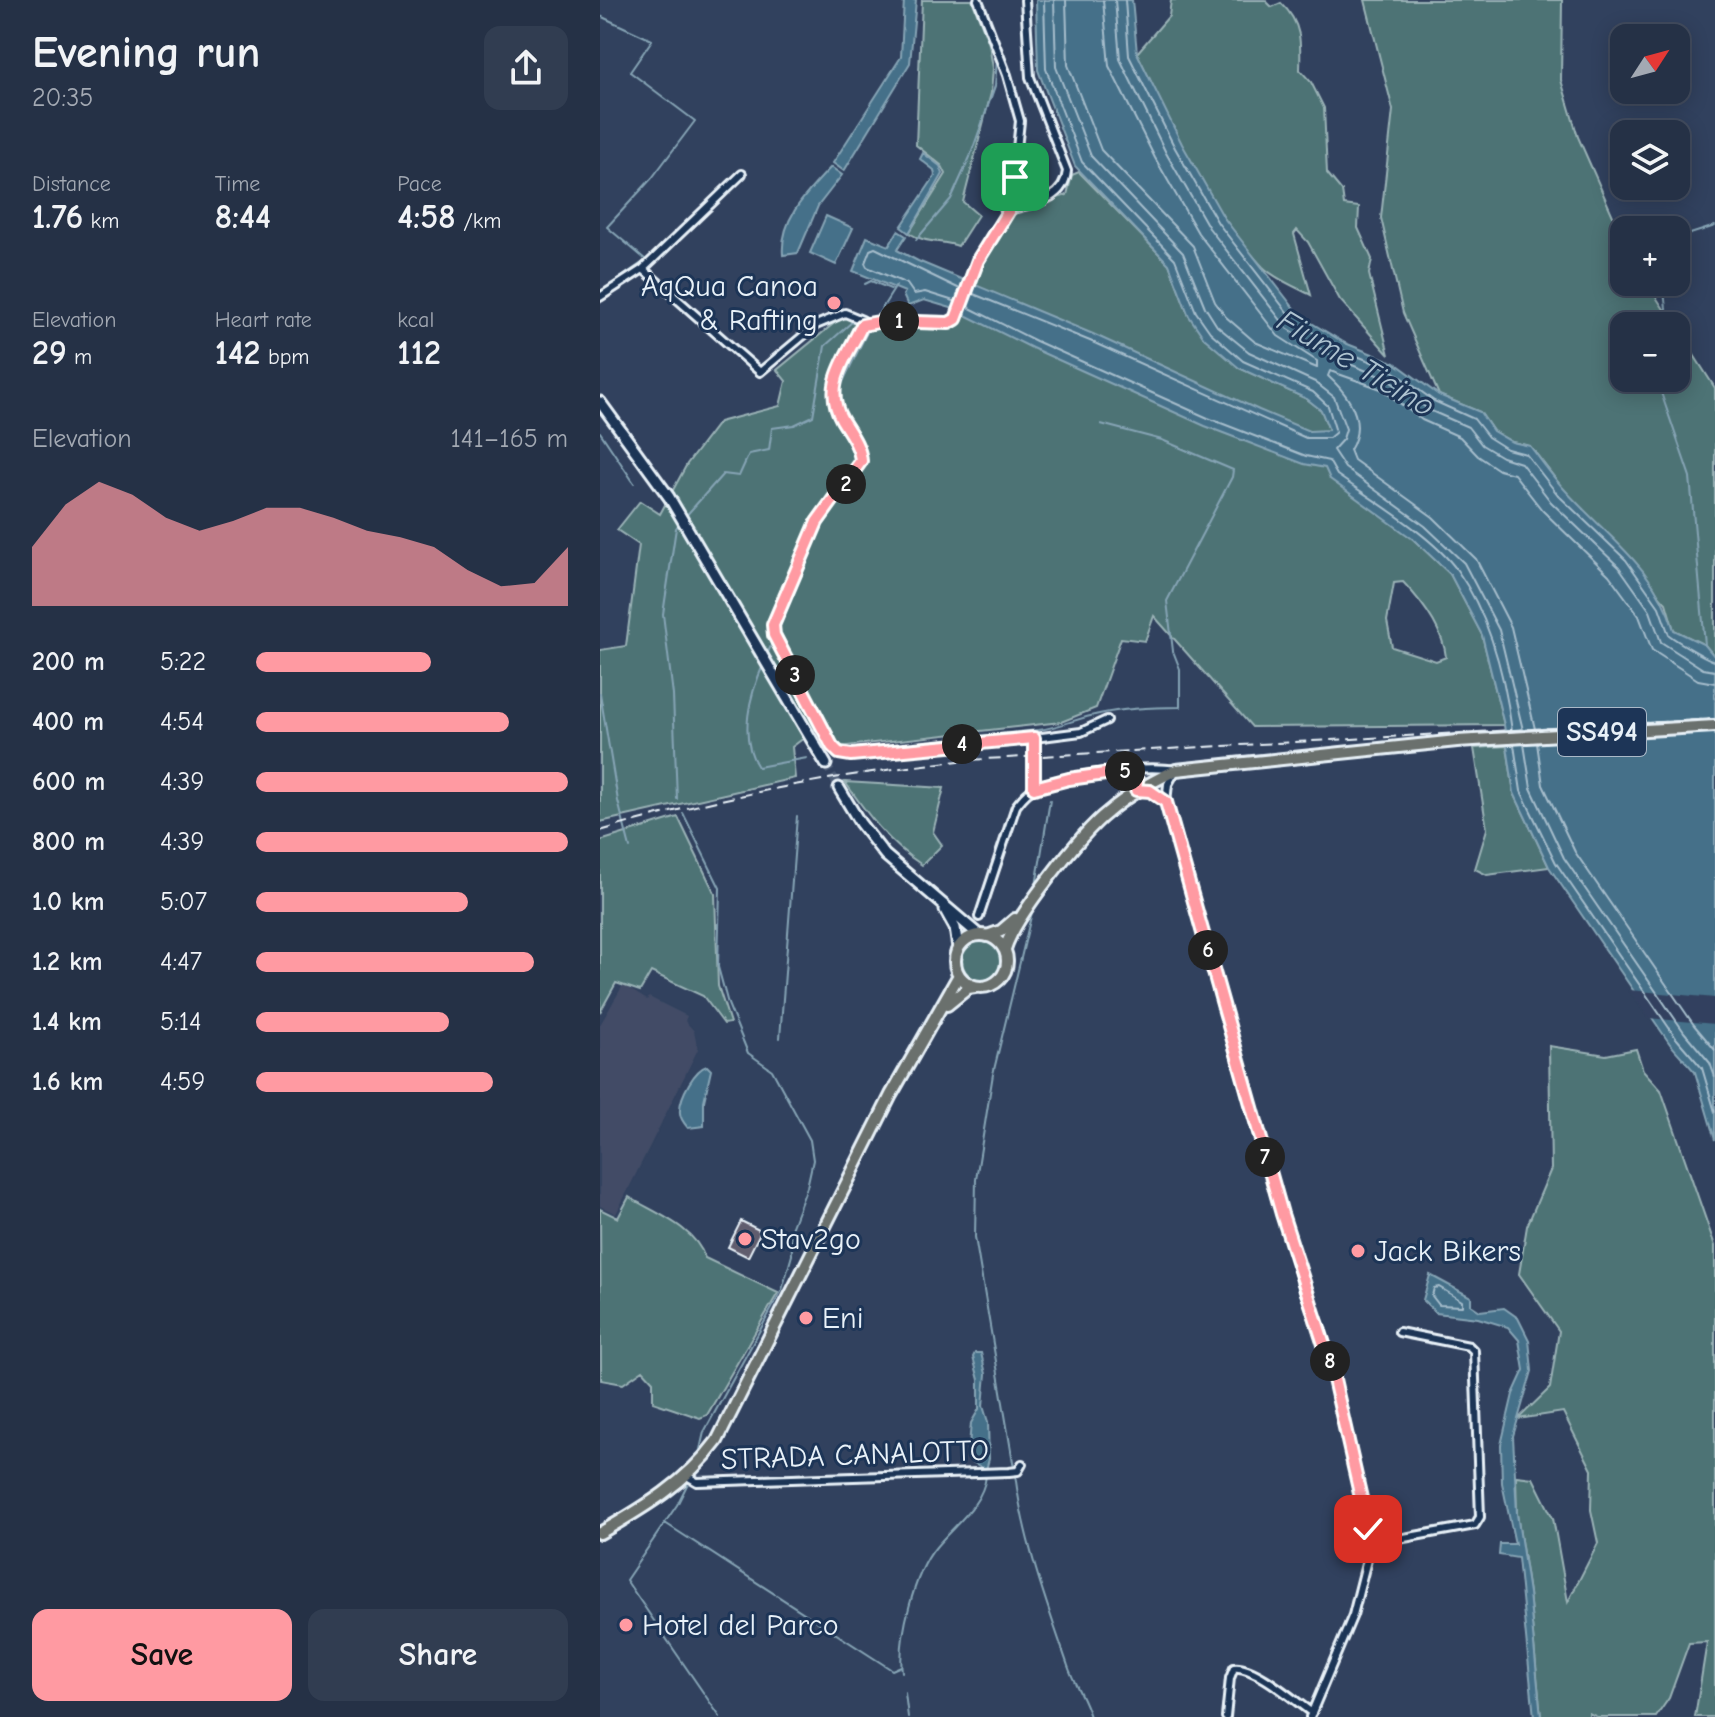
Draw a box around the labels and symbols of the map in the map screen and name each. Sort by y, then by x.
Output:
north arrow [1610,24,1690,104]
pin [981,143,1049,211]
place label: AqQua Canoa & Rafting [641,269,818,338]
marker: AqQua Canoa & Rafting [825,294,843,312]
pin: 1 [879,301,919,341]
water label: Fiume Ticino [1271,302,1441,424]
pin: 2 [826,464,866,504]
pin: 3 [775,655,815,695]
road number: SS494 [1558,708,1646,756]
pin: 4 [942,724,982,764]
pin: 5 [1105,751,1145,791]
pin: 6 [1188,930,1228,970]
pin: 7 [1245,1137,1285,1177]
place label: Stav2go [761,1222,861,1257]
marker: Stav2go [736,1230,754,1248]
place label: Jack Bikers [1374,1234,1521,1269]
marker: Jack Bikers [1349,1242,1367,1260]
place label: Eni [822,1301,864,1336]
marker: Eni [797,1309,815,1327]
pin: 8 [1310,1341,1350,1381]
street label: STRADA CANALOTTO [720,1433,990,1477]
pin [1334,1495,1402,1563]
place label: Hotel del Parco [642,1608,839,1643]
marker: Hotel del Parco [617,1616,635,1634]

